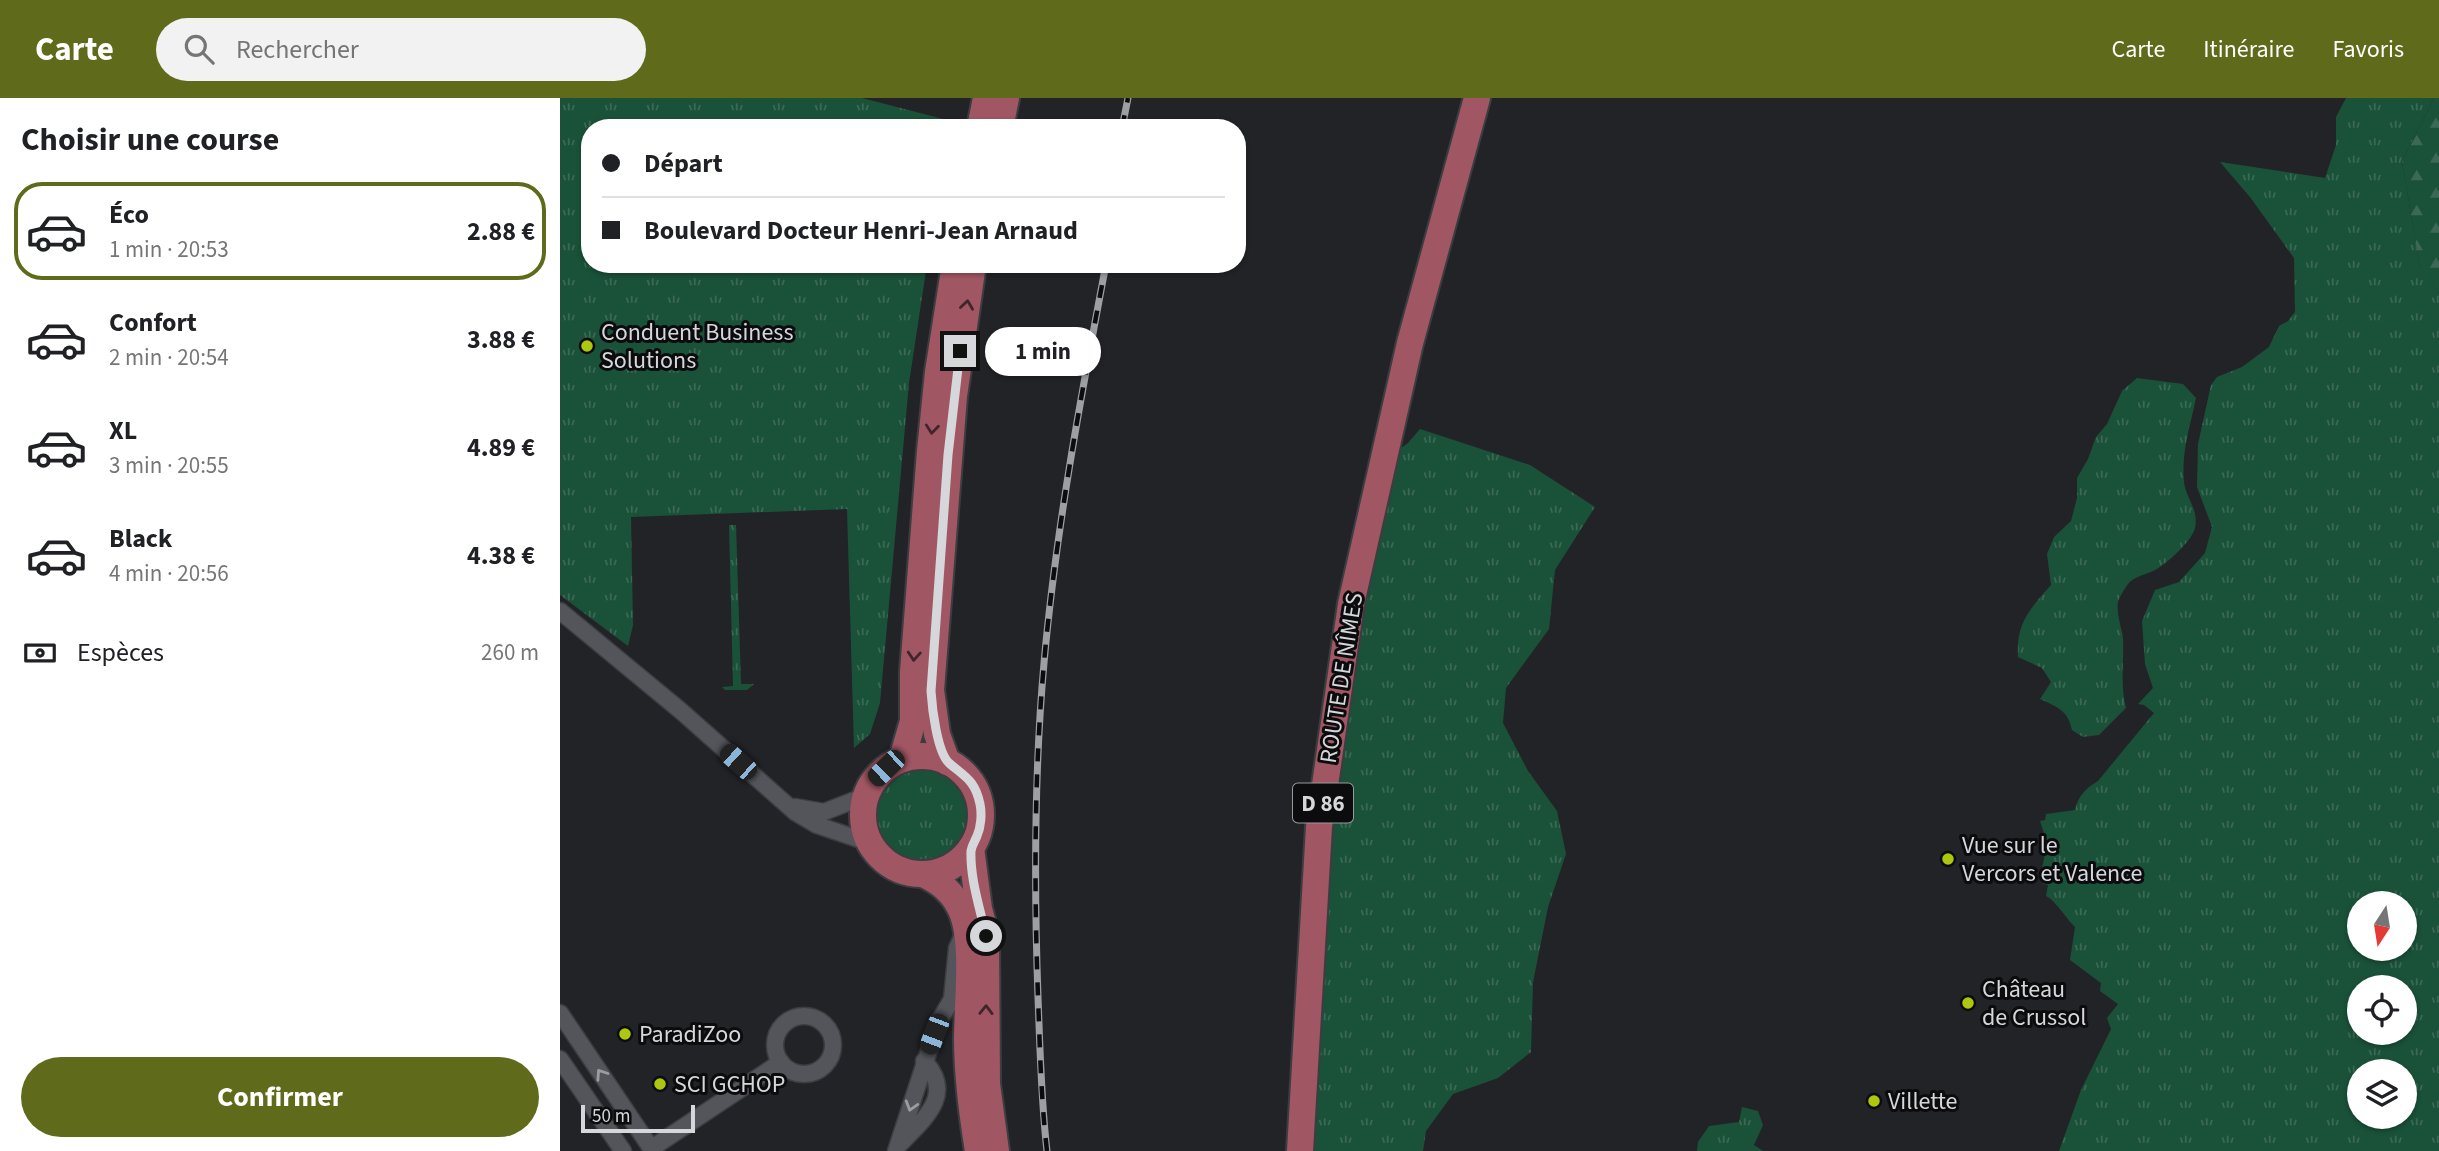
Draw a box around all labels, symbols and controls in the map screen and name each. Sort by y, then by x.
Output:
search box [156,18,646,81]
text: Carte [35,26,114,73]
icon: search [180,30,218,68]
text: Rechercher [236,31,359,68]
text: Carte [2111,32,2165,67]
text: Itinéraire [2203,32,2294,67]
text: Favoris [2332,32,2404,67]
text: Choisir une course [21,117,279,163]
text: Départ [644,145,723,182]
text: Éco [109,196,149,233]
icon: car [25,200,88,263]
text: Boulevard Docteur Henri-Jean Arnaud [644,212,1078,249]
text: 2.88 € [467,213,535,250]
text: 1 min · 20:53 [109,233,229,266]
one-way arrow [959,299,974,311]
text: Confort [109,304,197,341]
icon: car [25,308,88,371]
place label: Conduent Business Solutions [601,315,793,378]
text: 3.88 € [467,321,535,358]
callout: 1 min [984,327,1100,376]
route end [944,335,976,367]
text: 1 min [1015,335,1071,368]
marker: Conduent Business Solutions [579,338,595,354]
text: 2 min · 20:54 [109,341,229,374]
text: XL [109,412,137,449]
icon: car [25,416,88,479]
one-way arrow [925,424,940,435]
text: 4.89 € [467,429,535,466]
text: 3 min · 20:55 [109,449,229,482]
text: Black [109,520,172,557]
icon: car [25,524,88,587]
text: 4.38 € [467,537,535,574]
text: 4 min · 20:56 [109,557,229,590]
street label: ROUTE DE NÎMES [1311,590,1372,766]
icon: cash [21,634,59,672]
text: Espèces [77,634,164,671]
text: 260 m [481,636,539,669]
one-way arrow [907,650,922,661]
car [716,740,761,784]
car [864,746,909,790]
road number: D 86 [1293,783,1353,822]
place label: Vue sur le Vercors et Valence [1962,828,2143,891]
marker: Vue sur le Vercors et Valence [1940,851,1956,867]
north arrow [2347,891,2417,961]
map controls [2347,891,2417,1129]
route start [970,920,1002,952]
place label: Château de Crussol [1982,972,2086,1035]
button: locate [2347,975,2417,1045]
marker: Château de Crussol [1960,995,1976,1011]
one-way arrow [978,1004,994,1015]
car [917,1011,952,1057]
place label: ParadiZoo [639,1017,741,1052]
marker: ParadiZoo [617,1026,633,1042]
button: Confirmer [21,1057,539,1137]
button: layers [2347,1059,2417,1129]
place label: SCI GCHOP [674,1067,785,1102]
one-way arrow [597,1069,609,1082]
marker: SCI GCHOP [652,1076,668,1092]
place label: Villette [1888,1084,1958,1119]
marker: Villette [1866,1093,1882,1109]
one-way arrow [904,1099,919,1111]
scale bar [581,1102,695,1134]
text: 50 m [592,1103,630,1130]

